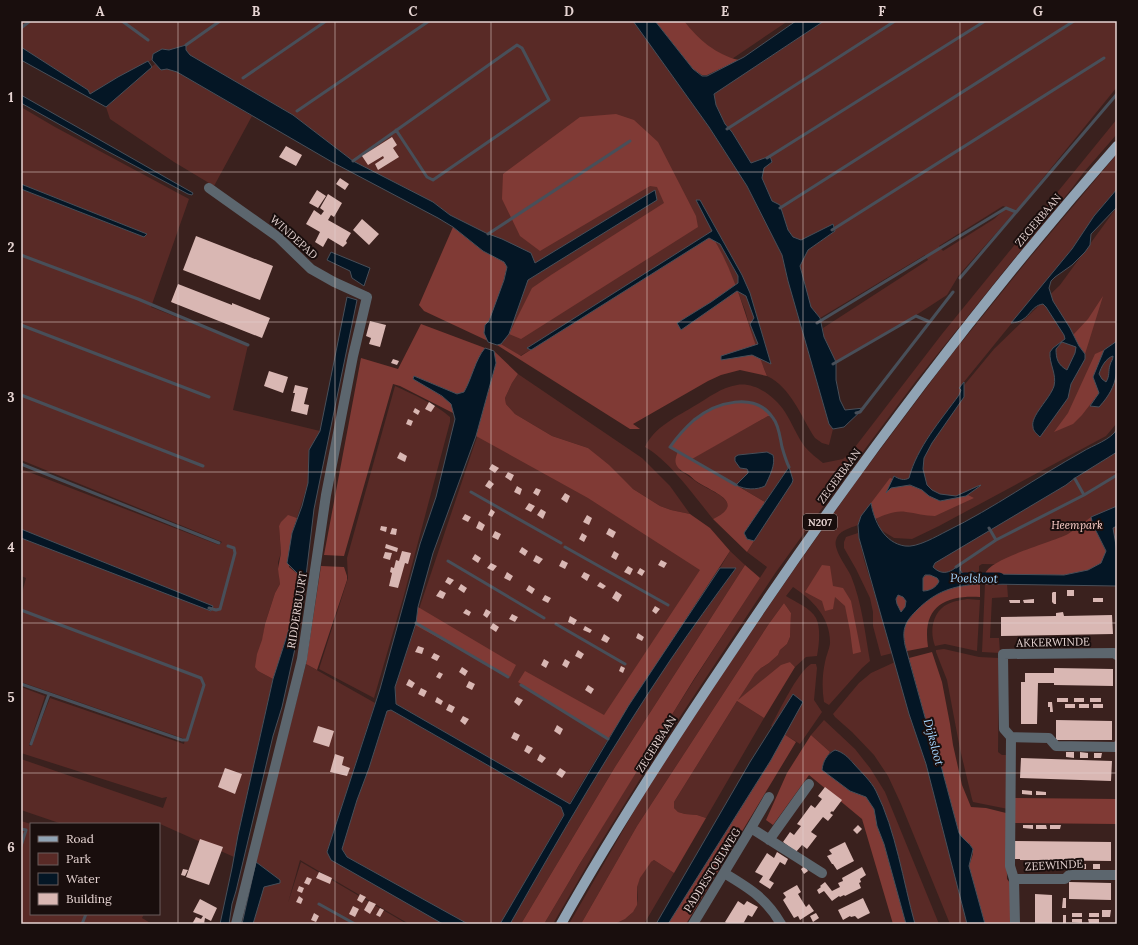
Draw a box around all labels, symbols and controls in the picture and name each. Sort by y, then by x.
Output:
text: A [96,3,105,20]
text: B [252,3,261,20]
text: C [409,3,418,20]
text: D [564,3,574,20]
text: E [721,3,729,20]
text: F [878,3,886,20]
text: G [1033,3,1043,20]
text: 1 [8,89,14,106]
street label: ZEGERBAAN [1012,191,1064,249]
street label: WINDEPAD [267,212,321,262]
text: 2 [8,239,15,256]
text: 3 [7,389,15,406]
street label: ZEGERBAAN [814,446,864,506]
road number: N207 [803,514,837,530]
park label: Heempark [1051,518,1103,532]
text: 4 [7,539,15,556]
street label: RIDDERBUURT [284,570,310,650]
water label: Poelsloot [950,570,999,586]
street label: AKKERWINDE [1015,634,1090,650]
text: 5 [7,689,15,706]
street label: ZEGERBAAN [633,713,679,775]
water label: Dijksloot [921,717,948,768]
legend [30,823,160,915]
street label: PADDESTOELWEG [680,825,744,915]
text: Road [66,831,94,846]
text: 6 [7,839,15,856]
text: Park [66,851,92,866]
street label: ZEEWINDE [1025,856,1084,874]
text: Water [66,871,101,886]
text: Building [66,891,112,906]

